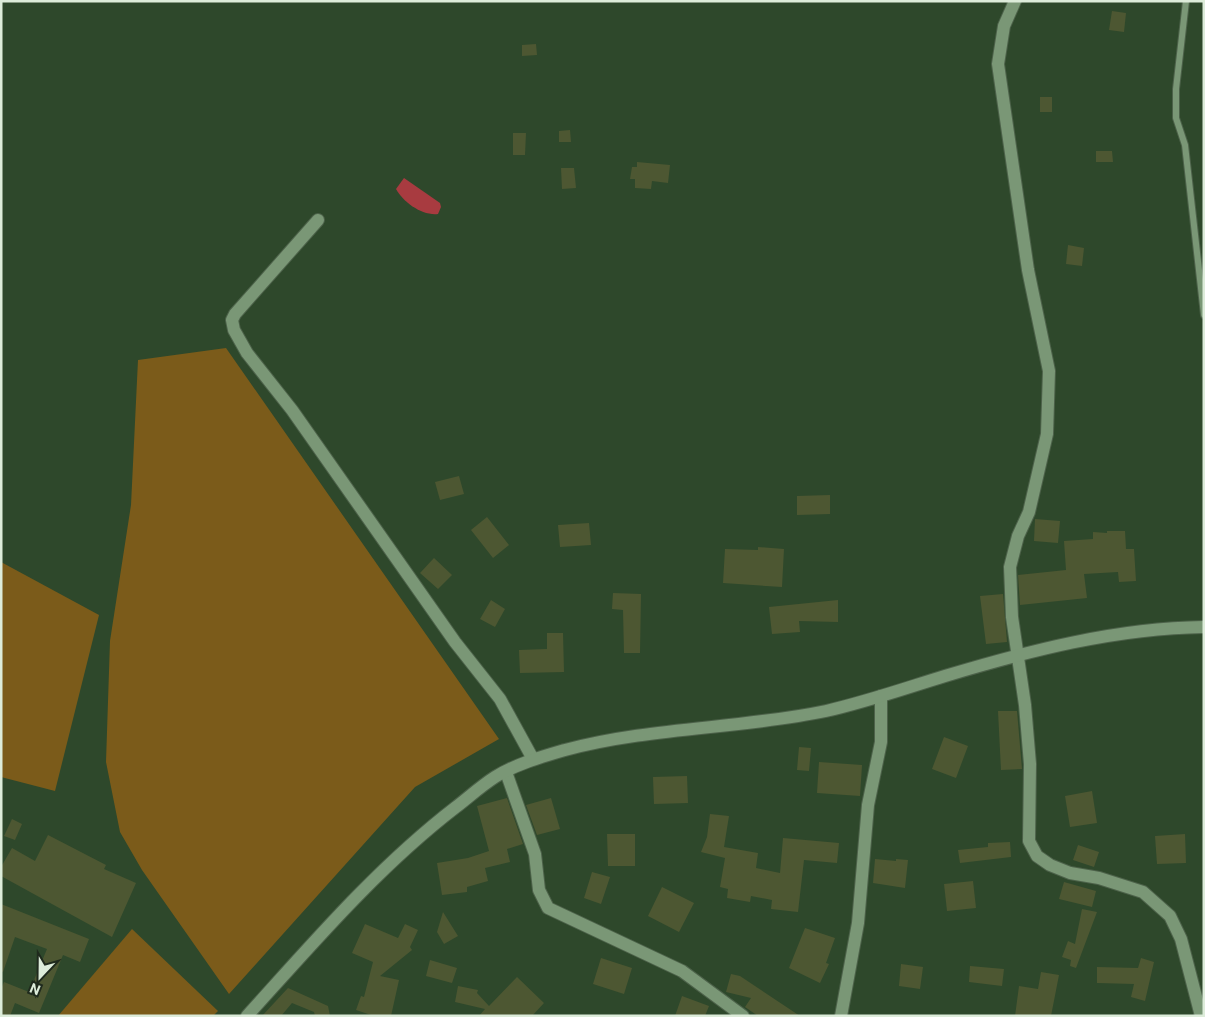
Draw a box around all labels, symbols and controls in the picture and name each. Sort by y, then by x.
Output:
north arrow [15,952,65,1002]
text: N [28,980,43,998]

